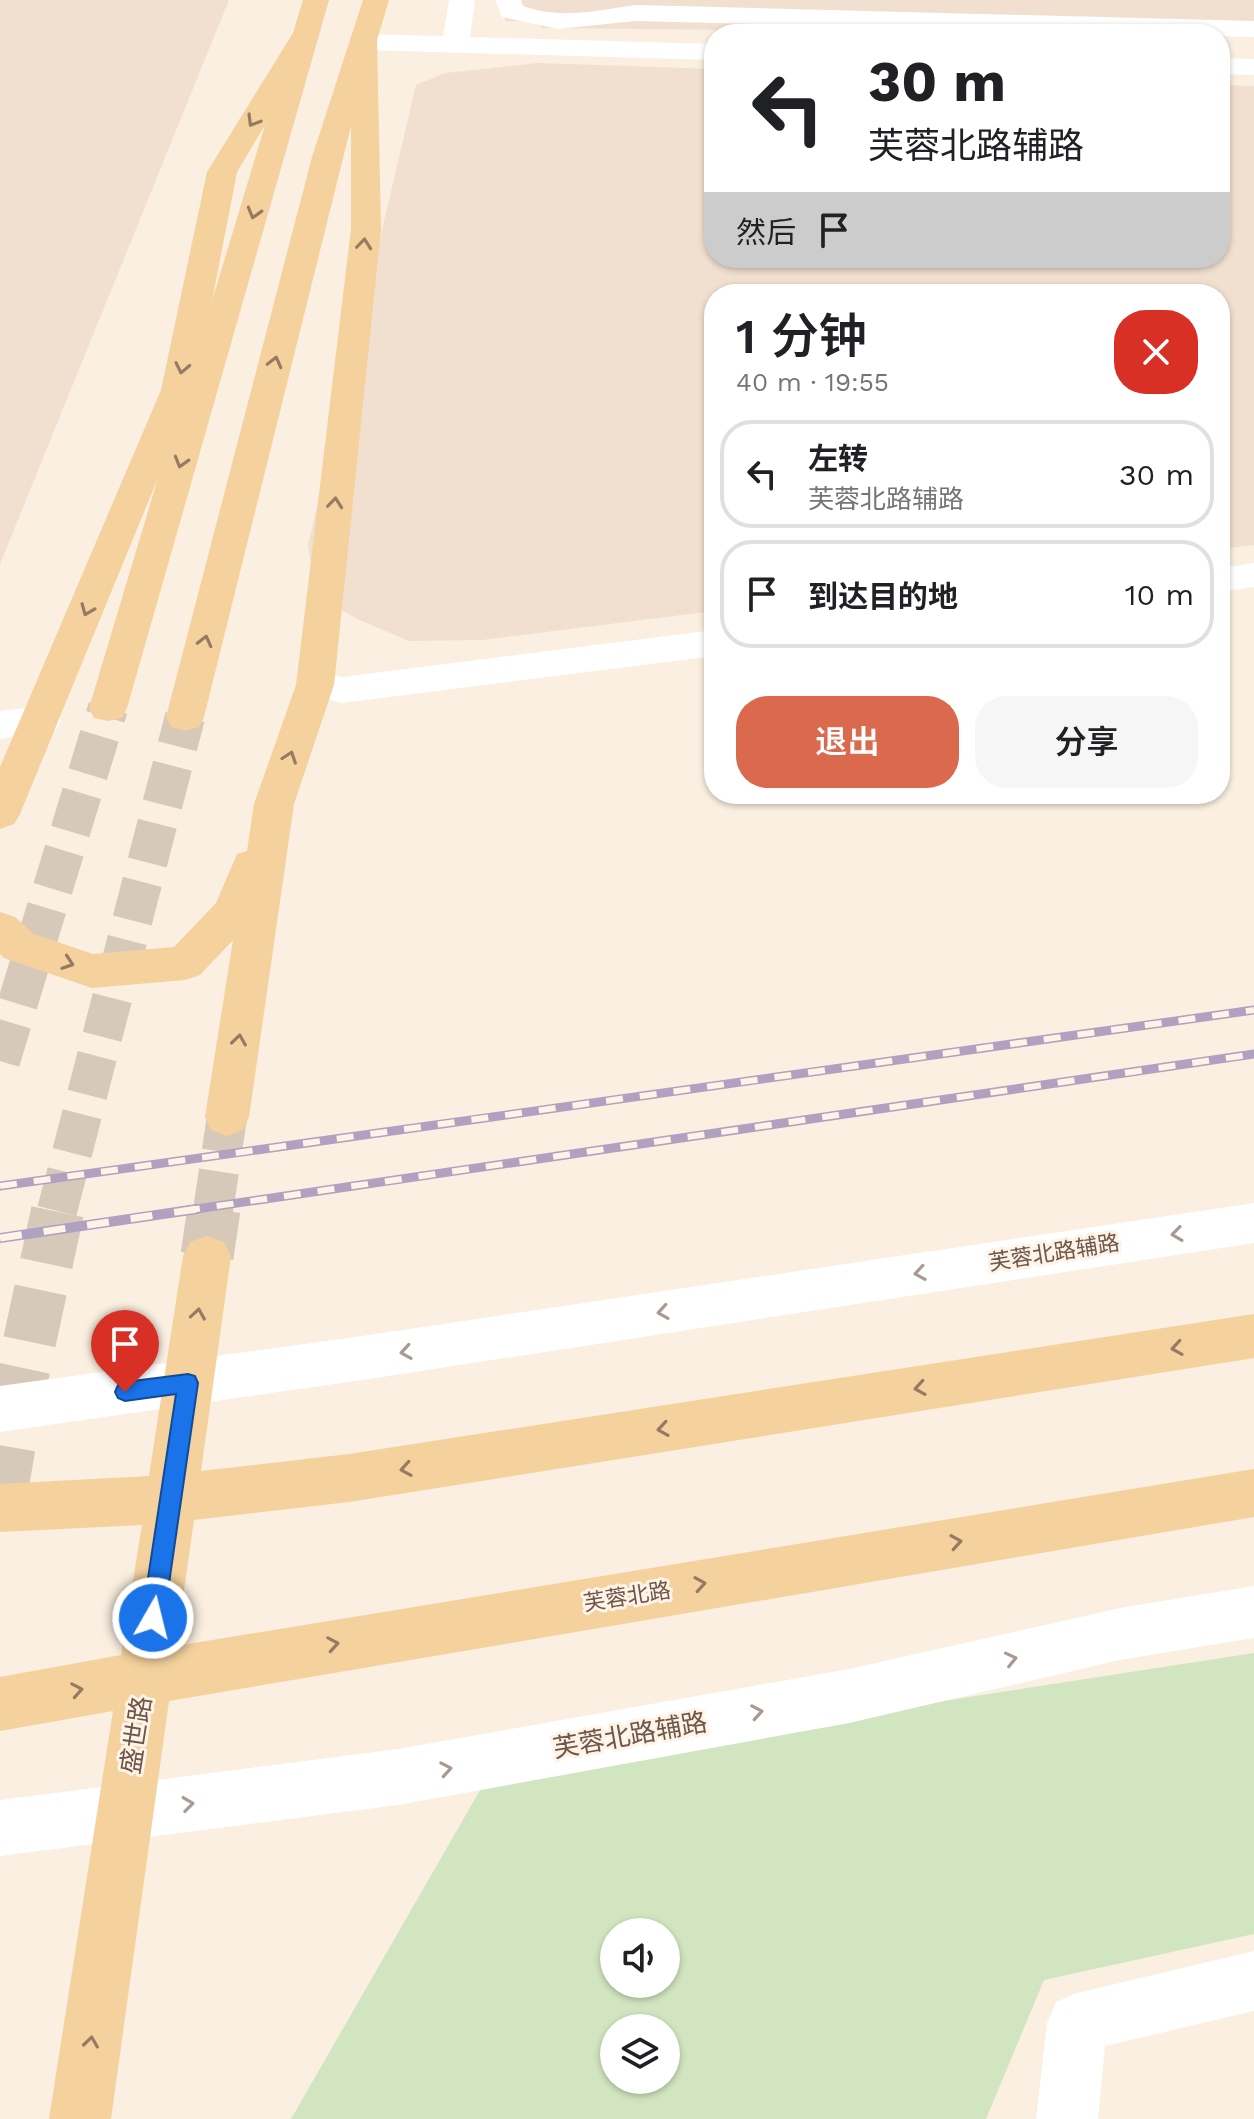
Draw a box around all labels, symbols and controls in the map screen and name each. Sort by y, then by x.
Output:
text: 30 m [868,49,1006,115]
icon: left [736,56,840,160]
one-way arrow [247,112,263,127]
text: 芙蓉北路辅路 [868,125,1084,167]
one-way arrow [247,205,263,219]
icon: arrive [812,208,856,252]
text: 然后 [736,215,796,250]
one-way arrow [356,237,373,250]
text: 1 分钟 [736,308,867,365]
button: close [1114,310,1198,394]
one-way arrow [266,355,283,369]
one-way arrow [174,361,191,375]
text: 40 m · 19:55 [736,367,889,397]
text: 左转 [808,441,868,476]
icon: left [740,452,784,496]
one-way arrow [174,455,190,468]
text: 30 m [1119,457,1194,492]
text: 芙蓉北路辅路 [808,484,964,514]
one-way arrow [327,496,344,509]
icon: arrive [740,572,784,616]
text: 10 m [1125,577,1194,612]
text: 到达目的地 [808,579,958,614]
one-way arrow [80,602,97,616]
one-way arrow [195,634,212,648]
button: 退出 [736,696,959,788]
button: 分享 [975,696,1198,788]
one-way arrow [280,751,296,765]
one-way arrow [60,953,74,969]
one-way arrow [230,1033,247,1047]
one-way arrow [1170,1225,1184,1242]
street label: 芙蓉北路辅路 [987,1230,1121,1275]
one-way arrow [913,1264,927,1281]
one-way arrow [656,1303,670,1320]
one-way arrow [189,1307,206,1320]
pin [91,1310,159,1392]
icon: arrive [103,1322,147,1366]
one-way arrow [1170,1339,1184,1356]
one-way arrow [399,1343,413,1360]
one-way arrow [913,1379,927,1396]
one-way arrow [656,1419,670,1436]
one-way arrow [400,1460,413,1477]
one-way arrow [949,1534,963,1551]
position arrow [111,1576,195,1660]
one-way arrow [693,1576,707,1593]
street label: 芙蓉北路 [582,1577,672,1616]
one-way arrow [326,1637,339,1654]
one-way arrow [1004,1651,1018,1668]
one-way arrow [70,1683,84,1700]
street label: 盛世路 [115,1694,157,1776]
one-way arrow [750,1705,764,1722]
street label: 芙蓉北路辅路 [551,1707,709,1763]
one-way arrow [439,1761,453,1778]
one-way arrow [182,1796,195,1813]
map controls [600,1918,680,2094]
button: sound [600,1918,680,1998]
button: layers [600,2014,680,2094]
one-way arrow [82,2035,99,2049]

